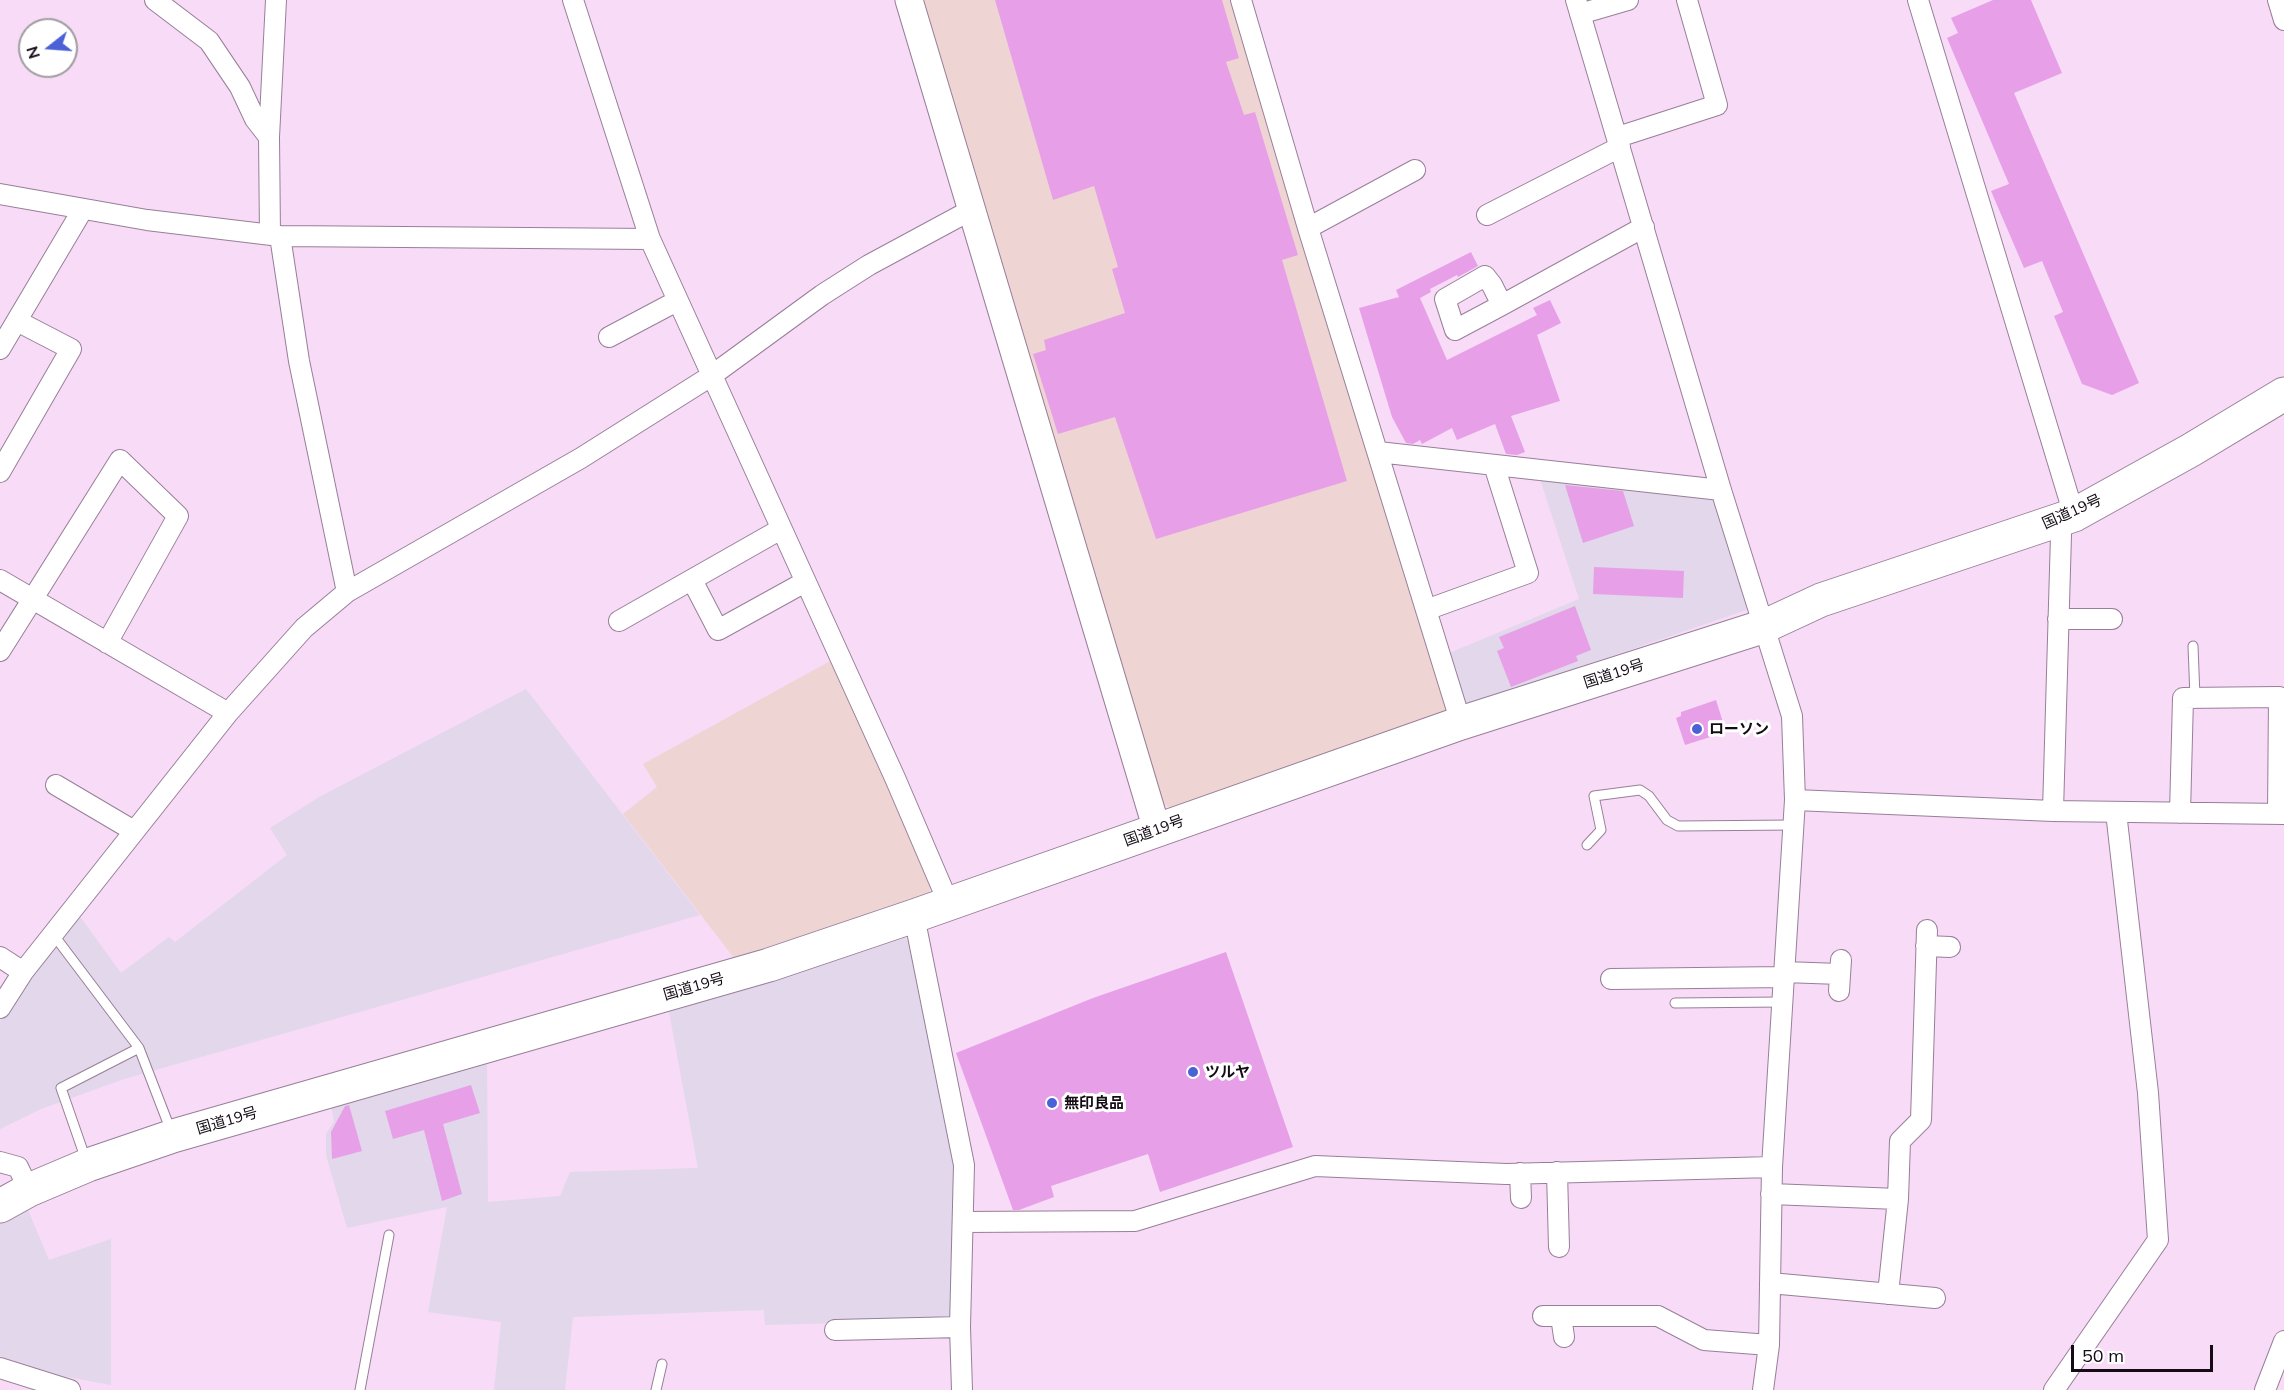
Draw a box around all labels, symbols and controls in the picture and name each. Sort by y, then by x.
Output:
north arrow [18,18,78,78]
text: N [21,44,44,61]
street label: 国道19号 [2040,491,2104,533]
street label: 国道19号 [1581,656,1647,692]
place label: ローソン [1709,720,1769,738]
marker: ローソン [1690,722,1704,736]
street label: 国道19号 [1121,812,1187,850]
street label: 国道19号 [661,970,727,1004]
place label: ツルヤ [1205,1063,1250,1081]
marker: ツルヤ [1186,1065,1200,1079]
place label: 無印良品 [1064,1094,1124,1112]
marker: 無印良品 [1045,1096,1059,1110]
street label: 国道19号 [194,1104,260,1138]
scale bar [2074,1333,2216,1371]
text: 50 m [2082,1344,2124,1367]

